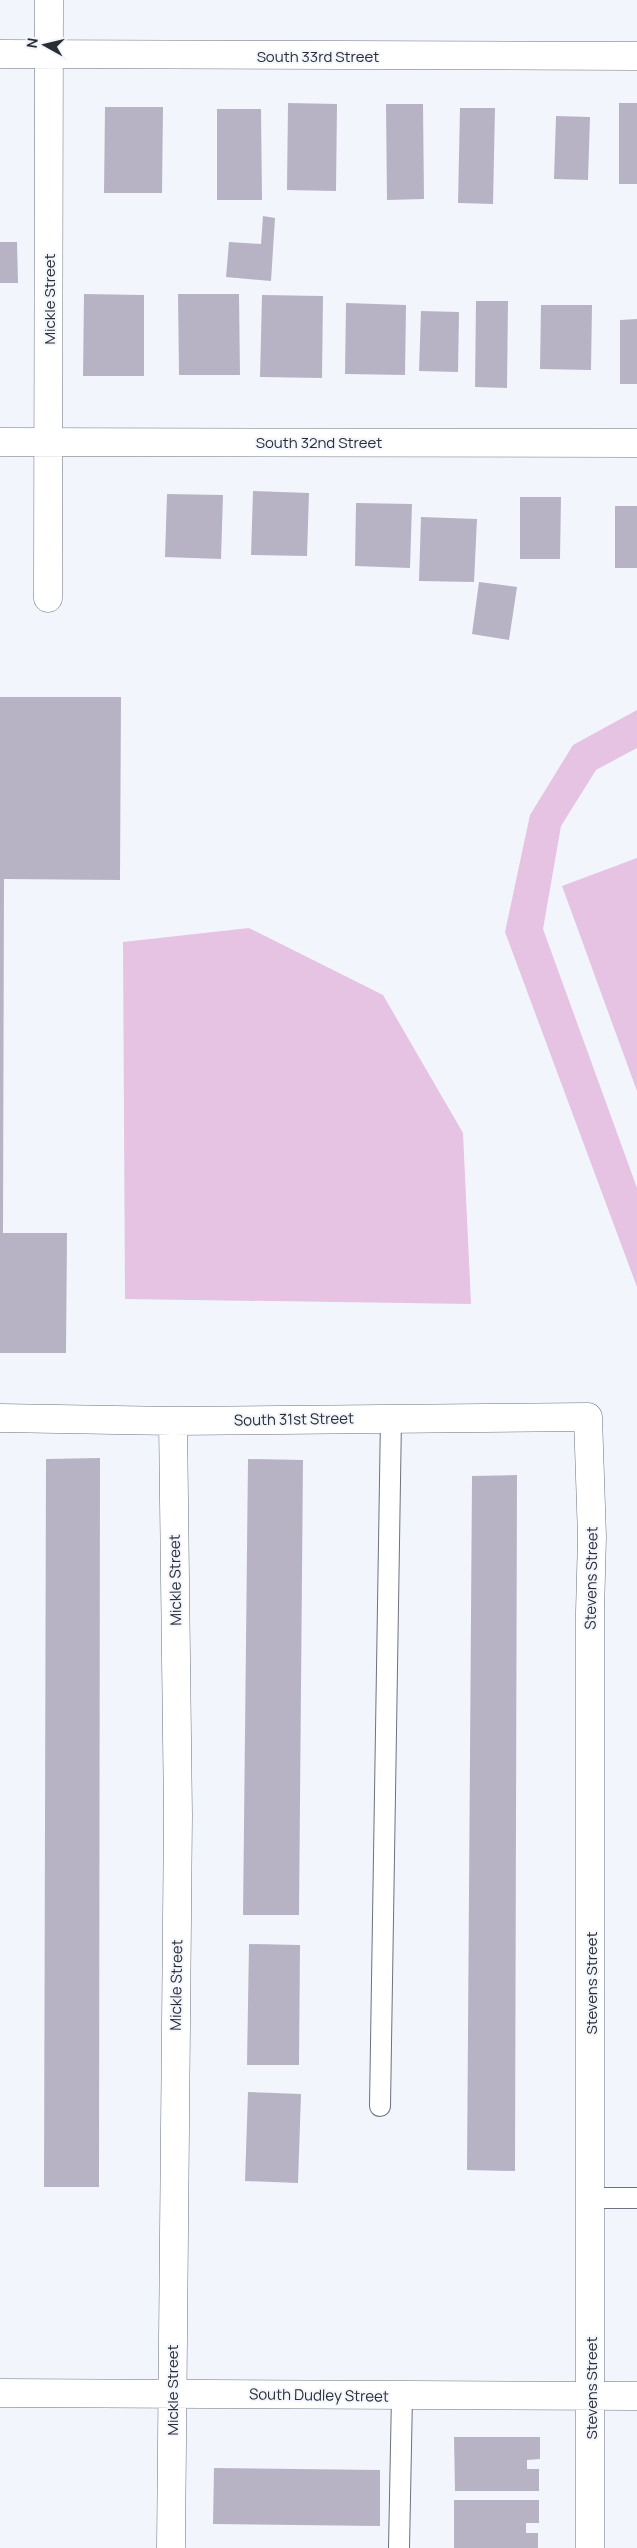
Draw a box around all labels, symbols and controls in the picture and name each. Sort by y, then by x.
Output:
north arrow [20,20,70,70]
text: N [22,37,42,49]
street label: South 33rd Street [257,46,379,67]
street label: Mickle Street [39,253,60,345]
street label: South 32nd Street [256,432,382,453]
street label: South 31st Street [234,1407,354,1431]
street label: Stevens Street [580,1526,602,1630]
street label: Mickle Street [164,1534,186,1626]
street label: Stevens Street [581,1931,602,2035]
street label: Mickle Street [165,1939,187,2031]
street label: Stevens Street [581,2336,602,2440]
street label: Mickle Street [162,2344,183,2436]
street label: South Dudley Street [249,2383,389,2407]

